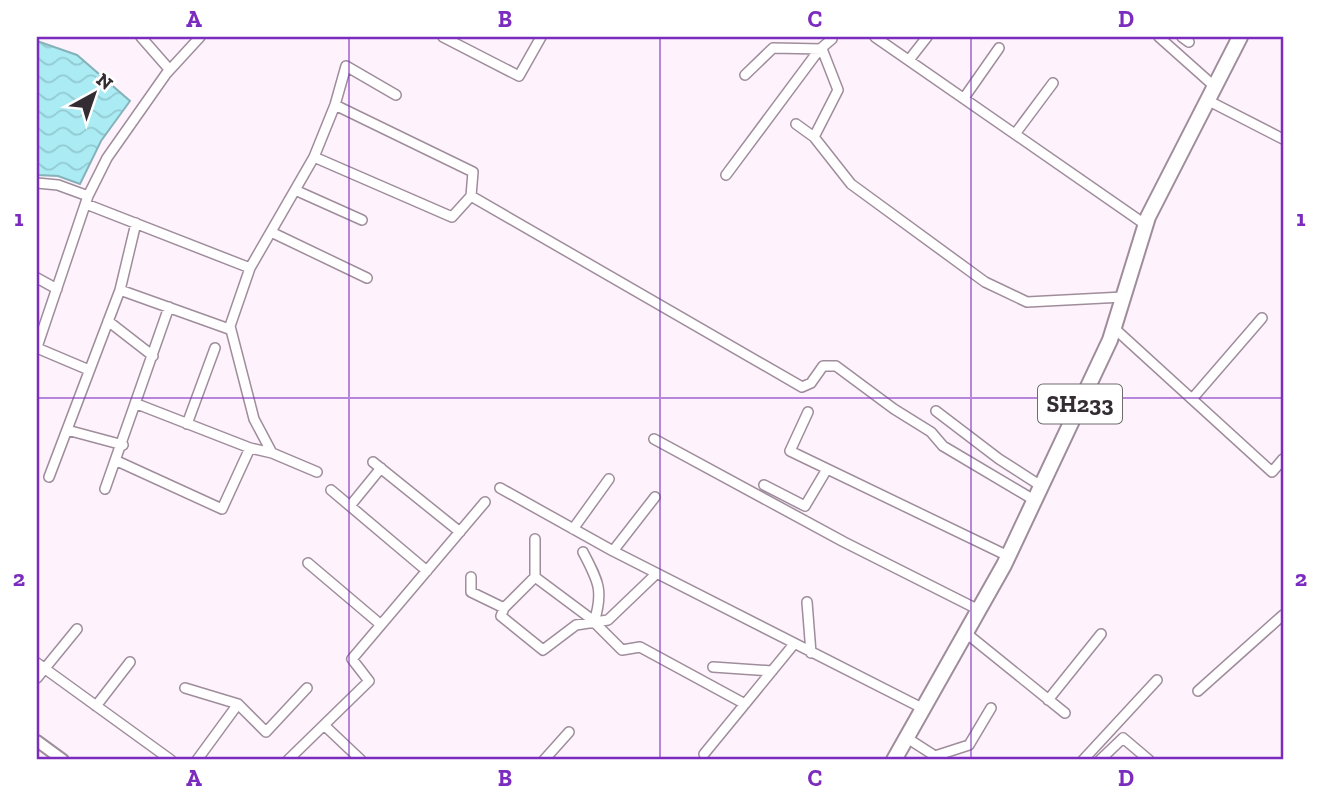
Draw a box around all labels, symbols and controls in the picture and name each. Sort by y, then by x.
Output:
text: A [186,5,202,33]
text: B [498,5,512,33]
text: C [808,5,822,33]
text: D [1118,5,1134,33]
north arrow [60,60,130,130]
text: N [92,68,118,95]
text: 1 [14,204,24,232]
text: 1 [1296,204,1306,232]
road number: SH233 [1038,384,1122,424]
text: 2 [13,564,25,592]
text: 2 [1295,564,1307,592]
text: A [186,764,202,792]
text: B [498,764,512,792]
text: C [808,764,822,792]
text: D [1118,764,1134,792]

